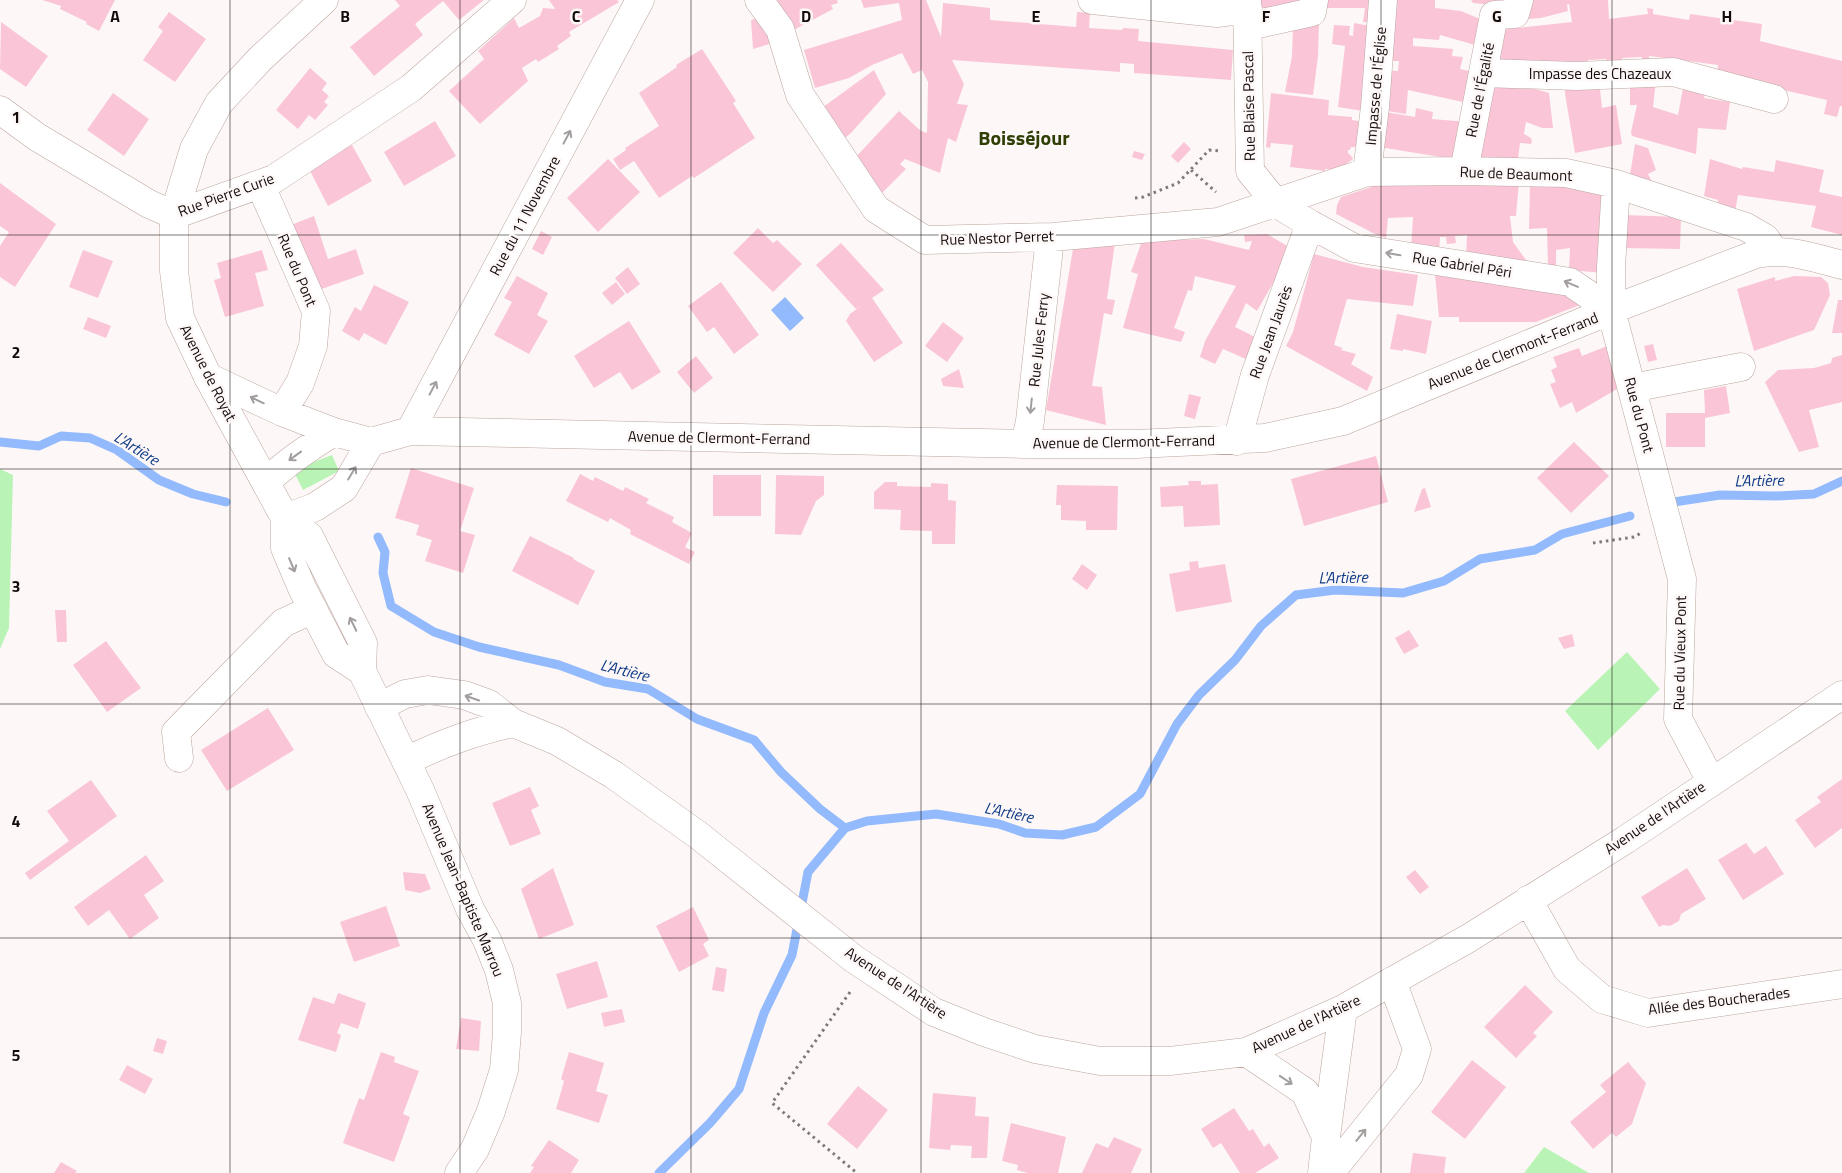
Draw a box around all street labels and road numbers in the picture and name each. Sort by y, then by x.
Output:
street label: Impasse de l'Église [1359,26,1392,146]
street label: Rue de l'Égalité [1459,40,1500,139]
street label: Rue Blaise Pascal [1236,51,1261,161]
street label: Impasse des Chazeaux [1529,62,1672,85]
street label: Rue du 11 Novembre [483,152,566,280]
street label: Rue de Beaumont [1459,160,1574,187]
street label: Rue Pierre Curie [174,166,277,223]
street label: Rue Nestor Perret [940,224,1055,251]
street label: Rue du Pont [272,230,323,311]
street label: Rue Gabriel Péri [1411,245,1513,284]
street label: Rue Jean Jaurès [1243,282,1298,382]
street label: Rue Jules Ferry [1022,292,1055,388]
street label: Avenue de Clermont-Ferrand [1424,306,1602,395]
street label: Avenue de Royat [174,320,243,426]
street label: Rue du Pont [1618,375,1661,456]
street label: Avenue de Clermont-Ferrand [628,424,810,451]
street label: Avenue de Clermont-Ferrand [1033,428,1215,455]
street label: Rue du Vieux Pont [1667,595,1692,711]
street label: Avenue de l'Artière [1599,775,1710,860]
street label: Avenue Jean-Baptiste Marrou [416,799,511,980]
street label: Avenue de l'Artière [841,941,952,1024]
street label: Allée des Boucherades [1647,980,1791,1021]
street label: Avenue de l'Artière [1248,988,1364,1059]

